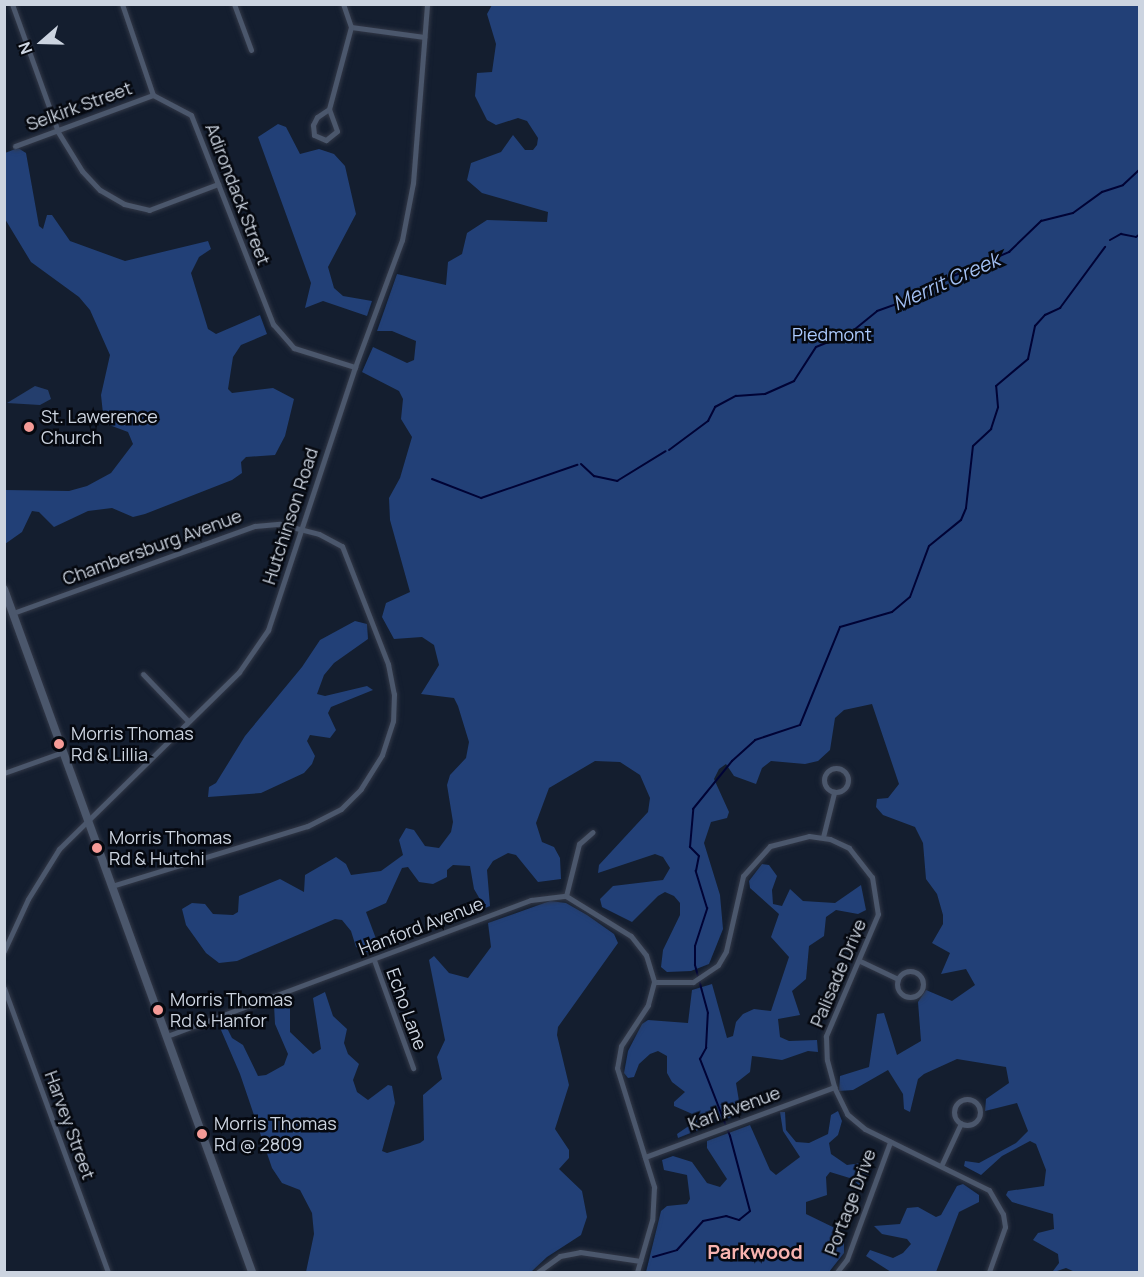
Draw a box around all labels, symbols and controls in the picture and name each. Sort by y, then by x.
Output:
north arrow [12,12,72,72]
text: N [13,39,37,57]
street label: Selkirk Street [23,77,135,135]
street label: Adirondack Street [201,120,275,268]
water label: Merrit Creek [889,247,1003,315]
park label: Piedmont [792,323,872,345]
place label: St. Lawerence Church [41,406,158,448]
marker: St. Lawerence Church [22,420,36,434]
street label: Hutchinson Road [258,445,322,587]
street label: Chambersburg Avenue [60,505,244,589]
place label: Morris Thomas Rd & Lillia [71,723,194,766]
marker: Morris Thomas Rd & Lillia [52,737,66,751]
place label: Morris Thomas Rd & Hutchi [109,827,232,870]
marker: Morris Thomas Rd & Hutchi [90,841,104,855]
street label: Hanford Avenue [356,892,486,960]
street label: Palisade Drive [806,916,870,1030]
street label: Echo Lane [382,965,432,1053]
place label: Morris Thomas Rd & Hanfor [170,989,293,1032]
marker: Morris Thomas Rd & Hanfor [151,1003,165,1017]
street label: Harvey Street [40,1068,100,1182]
street label: Karl Avenue [685,1081,783,1135]
place label: Morris Thomas Rd @ 2809 [214,1113,337,1156]
marker: Morris Thomas Rd @ 2809 [195,1127,209,1141]
street label: Portage Drive [820,1146,880,1258]
district label: Parkwood [707,1239,803,1263]

